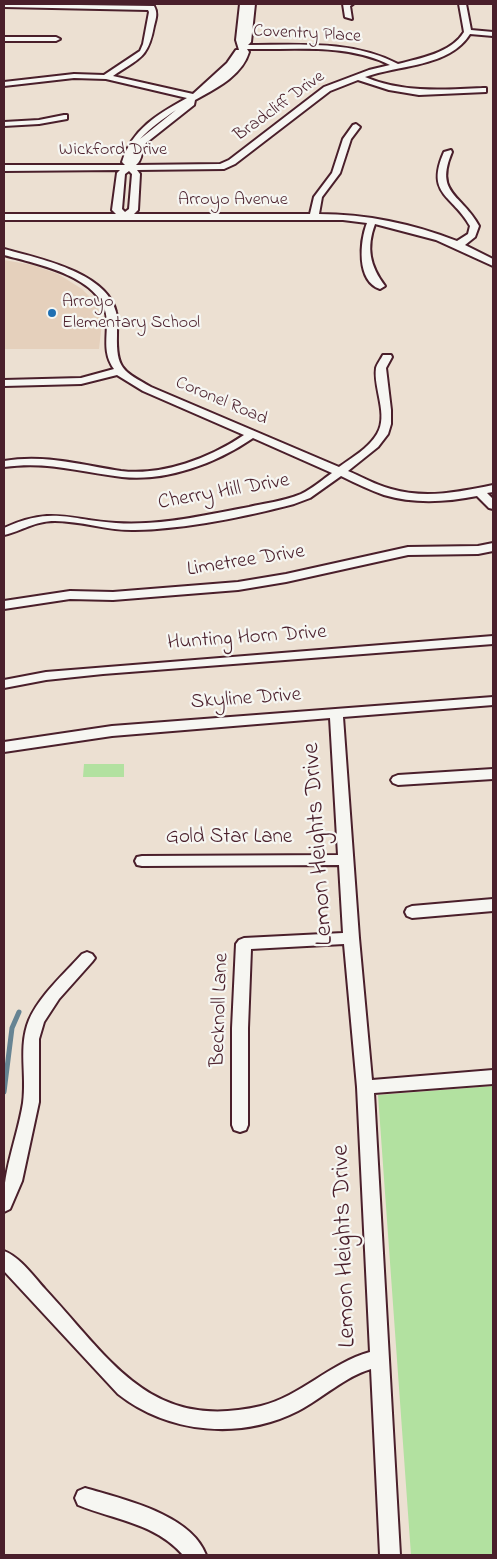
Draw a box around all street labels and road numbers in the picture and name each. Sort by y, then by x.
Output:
street label: Coventry Place [253,21,361,49]
street label: Bradcliff Drive [230,67,330,147]
street label: Wickford Drive [59,140,167,162]
street label: Arroyo Avenue [178,190,288,212]
street label: Coronel Road [172,373,270,431]
street label: Cherry Hill Drive [156,469,292,517]
street label: Limetree Drive [185,540,307,584]
street label: Hunting Horn Drive [167,621,327,657]
street label: Skyline Drive [190,684,302,716]
street label: Lemon Heights Drive [298,742,342,946]
street label: Gold Star Lane [166,826,292,852]
street label: Becknoll Lane [206,953,236,1067]
street label: Lemon Heights Drive [327,1144,365,1348]

